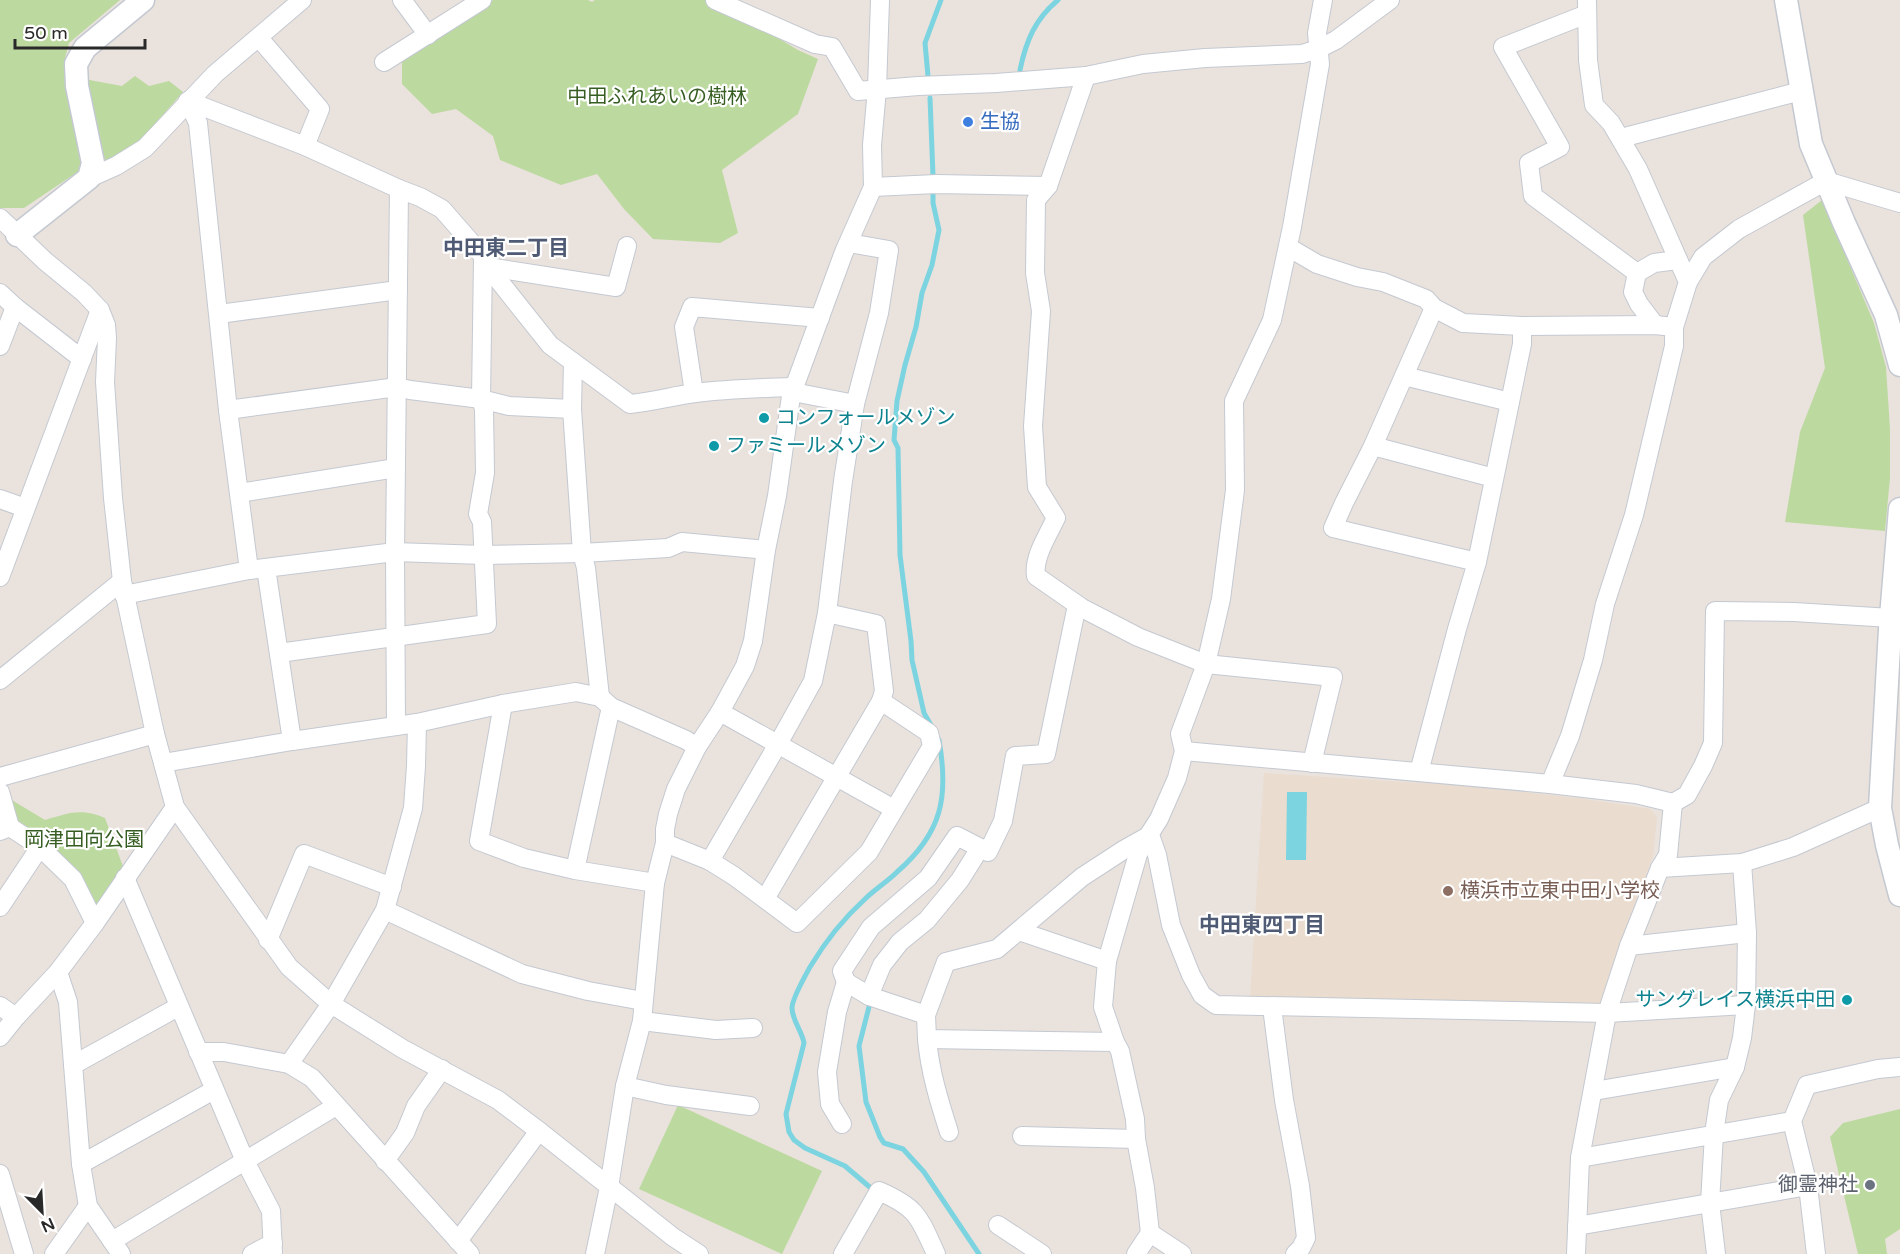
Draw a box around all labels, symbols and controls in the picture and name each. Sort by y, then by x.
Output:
scale bar [15,12,146,50]
text: 50 m [24,22,68,44]
park label: 中田ふれあいの樹林 [567,85,747,109]
place label: 生協 [980,110,1020,134]
marker: 生協 [961,115,975,129]
district label: 中田東二丁目 [443,236,569,261]
place label: コンフォールメゾン [776,406,955,430]
marker: コンフォールメゾン [757,411,771,425]
place label: ファミールメゾン [726,434,886,458]
marker: ファミールメゾン [707,439,721,453]
park label: 岡津田向公園 [24,828,144,852]
place label: 横浜市立東中田小学校 [1460,879,1660,903]
marker: 横浜市立東中田小学校 [1441,884,1455,898]
district label: 中田東四丁目 [1199,913,1325,938]
place label: サングレイス横浜中田 [1636,988,1835,1012]
marker: サングレイス横浜中田 [1840,993,1854,1007]
place label: 御霊神社 [1778,1173,1858,1197]
marker: 御霊神社 [1863,1178,1877,1192]
north arrow [12,1182,72,1242]
text: N [38,1213,58,1237]

